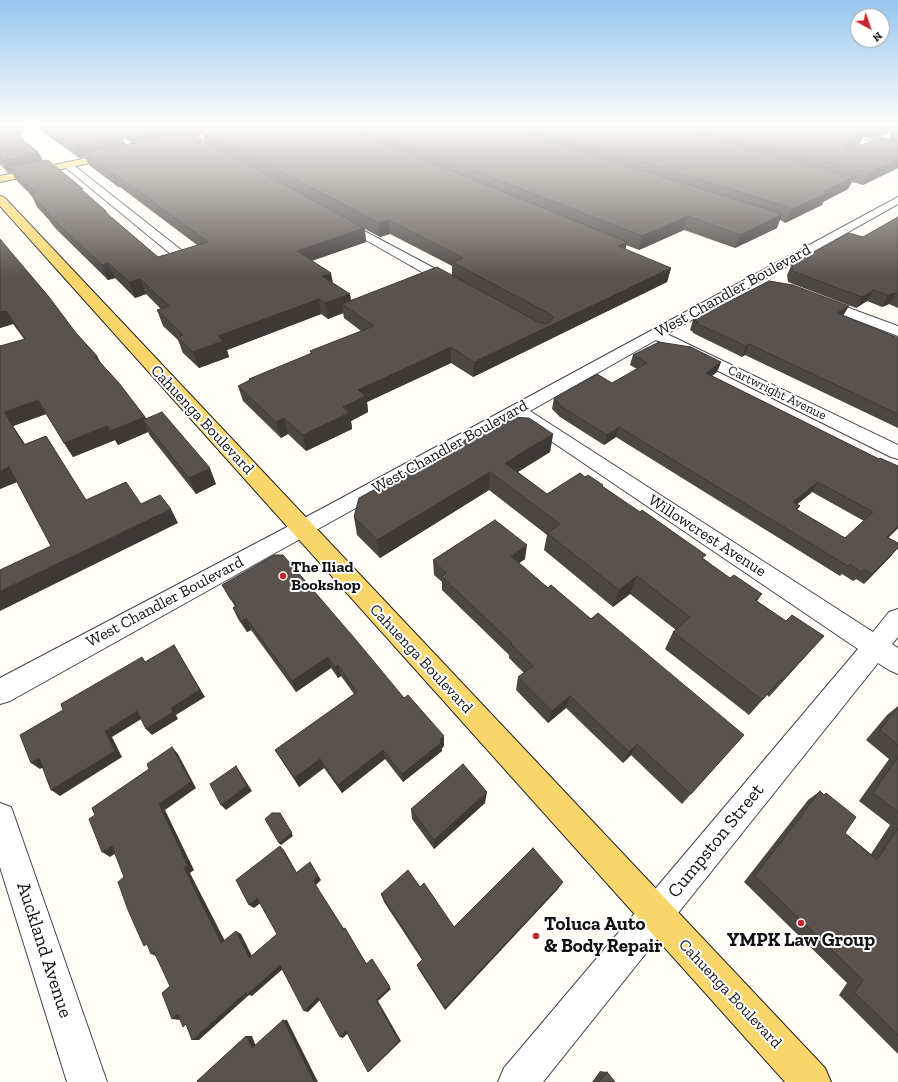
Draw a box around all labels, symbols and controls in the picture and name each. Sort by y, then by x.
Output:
north arrow [850,8,890,48]
text: N [870,29,885,44]
street label: West Chandler Boulevard [652,240,814,342]
street label: Cahuenga Boulevard [146,361,258,479]
street label: Cartwright Avenue [725,362,829,424]
street label: West Chandler Boulevard [369,396,531,498]
street label: Willowcrest Avenue [644,491,770,581]
street label: West Chandler Boulevard [83,552,247,652]
place label: The Iliad Bookshop [291,557,361,595]
marker: The Iliad Bookshop [278,571,288,581]
street label: Cahuenga Boulevard [365,600,477,718]
street label: Cumpston Street [663,779,769,903]
street label: Auckland Avenue [11,879,77,1021]
place label: Toluca Auto & Body Repair [544,914,663,958]
marker: YMPK Law Group [796,918,806,928]
place label: YMPK Law Group [727,930,875,952]
marker: Toluca Auto & Body Repair [531,931,541,941]
street label: Cahuenga Boulevard [674,935,786,1053]

